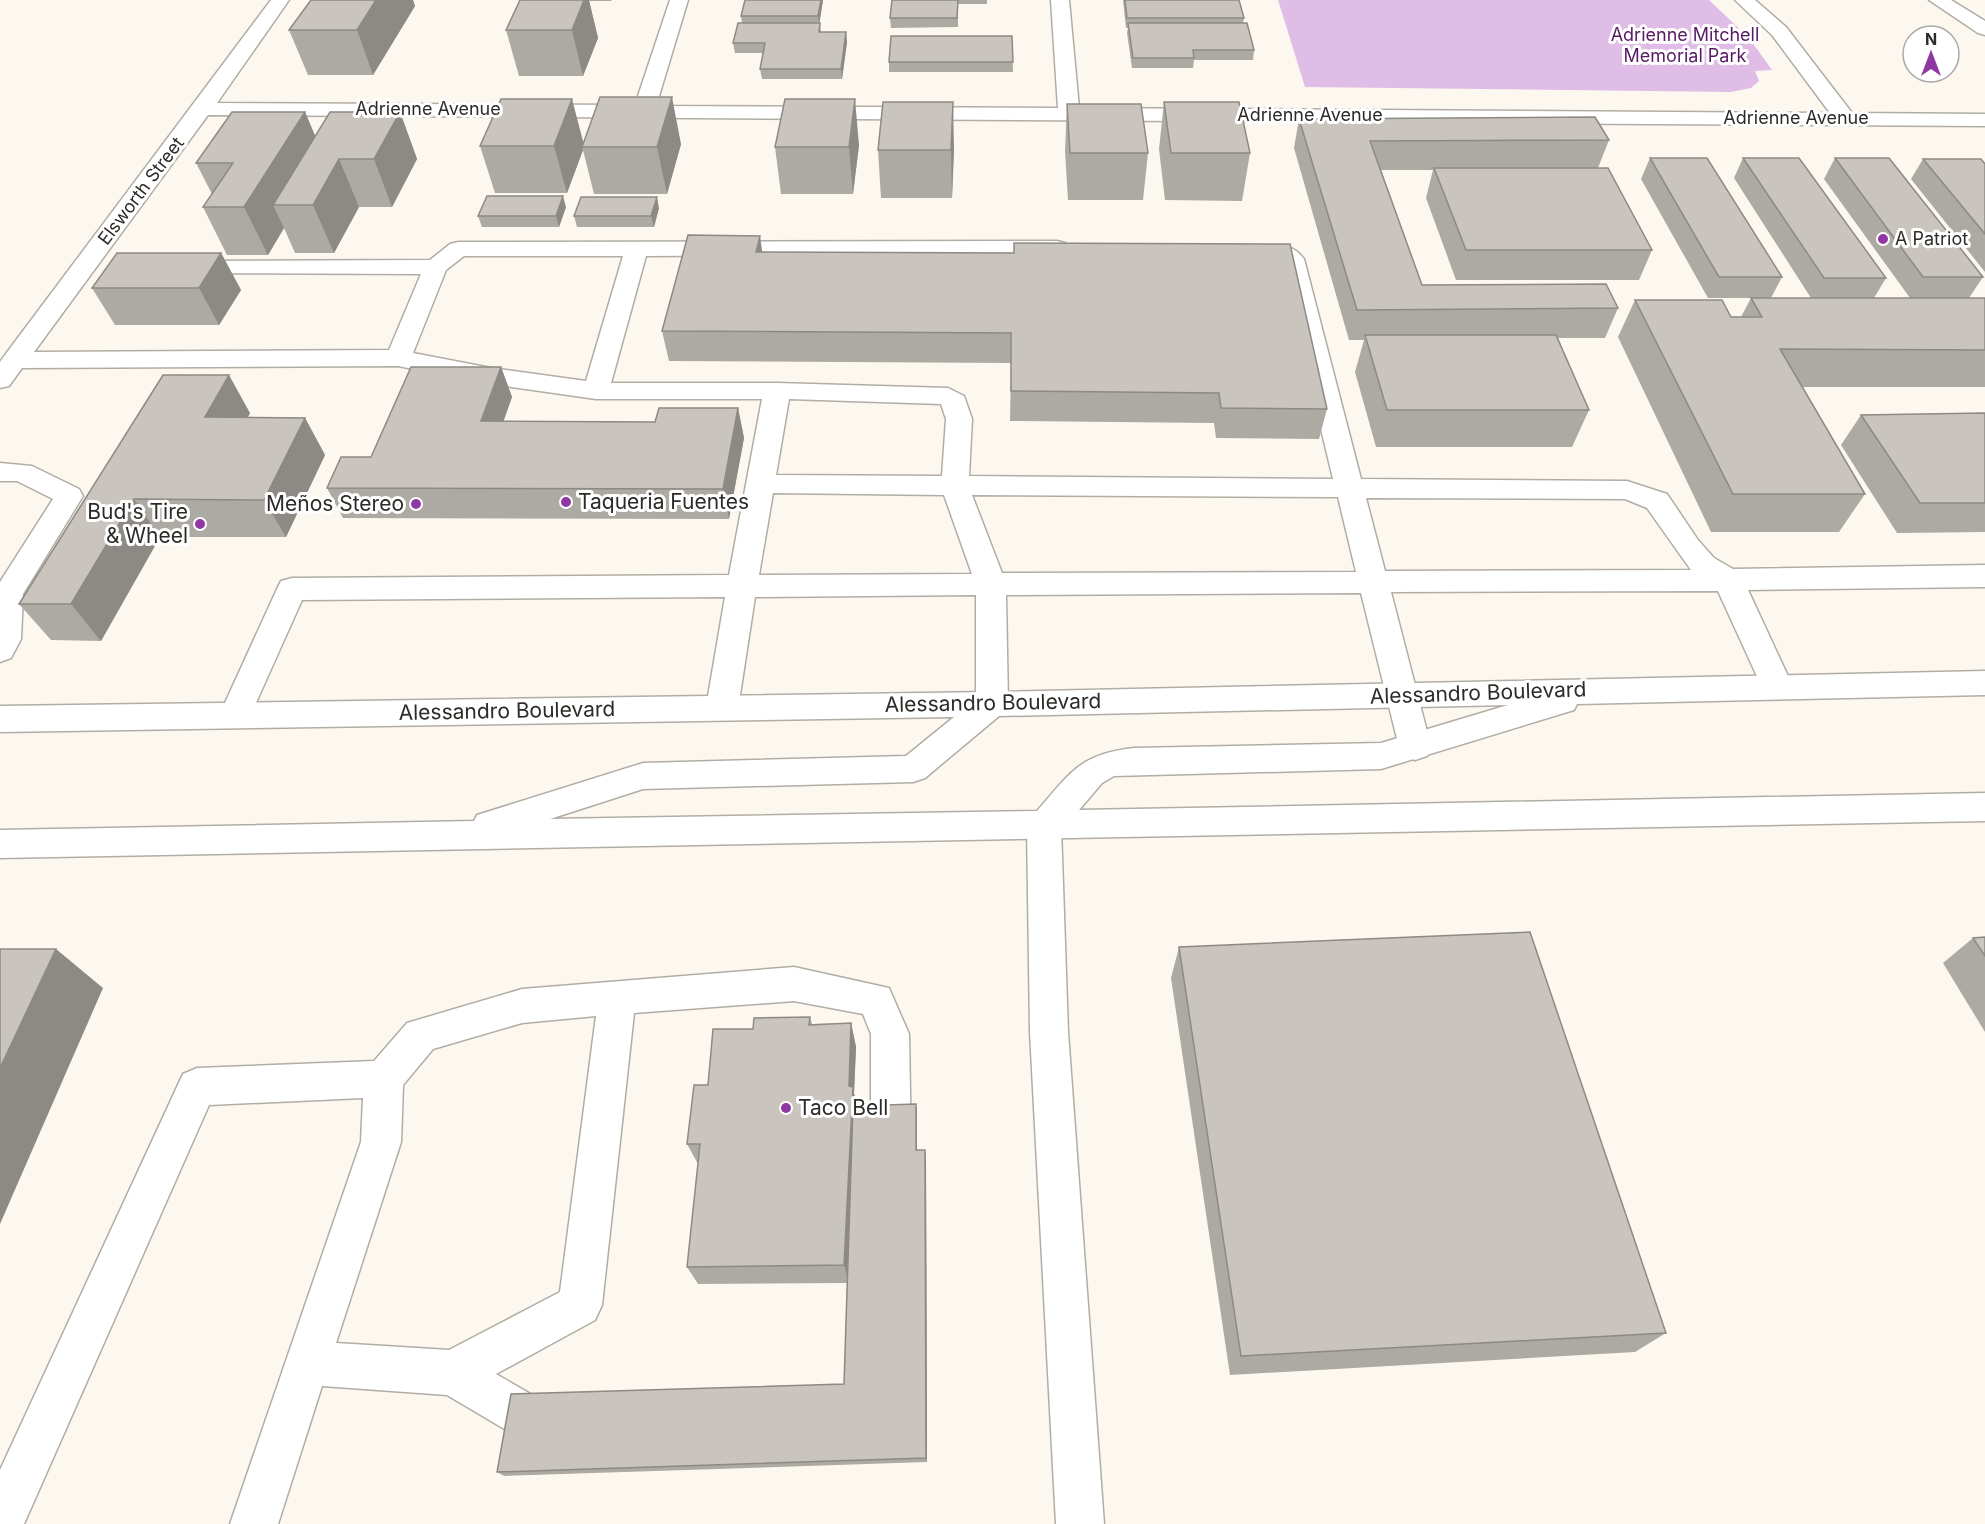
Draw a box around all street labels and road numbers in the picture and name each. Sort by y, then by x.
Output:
street label: Adrienne Avenue [355,98,501,119]
street label: Adrienne Avenue [1237,104,1383,125]
street label: Adrienne Avenue [1723,107,1869,128]
street label: Elsworth Street [93,133,188,249]
street label: Alessandro Boulevard [1369,676,1587,709]
street label: Alessandro Boulevard [884,688,1102,717]
street label: Alessandro Boulevard [398,696,616,725]

